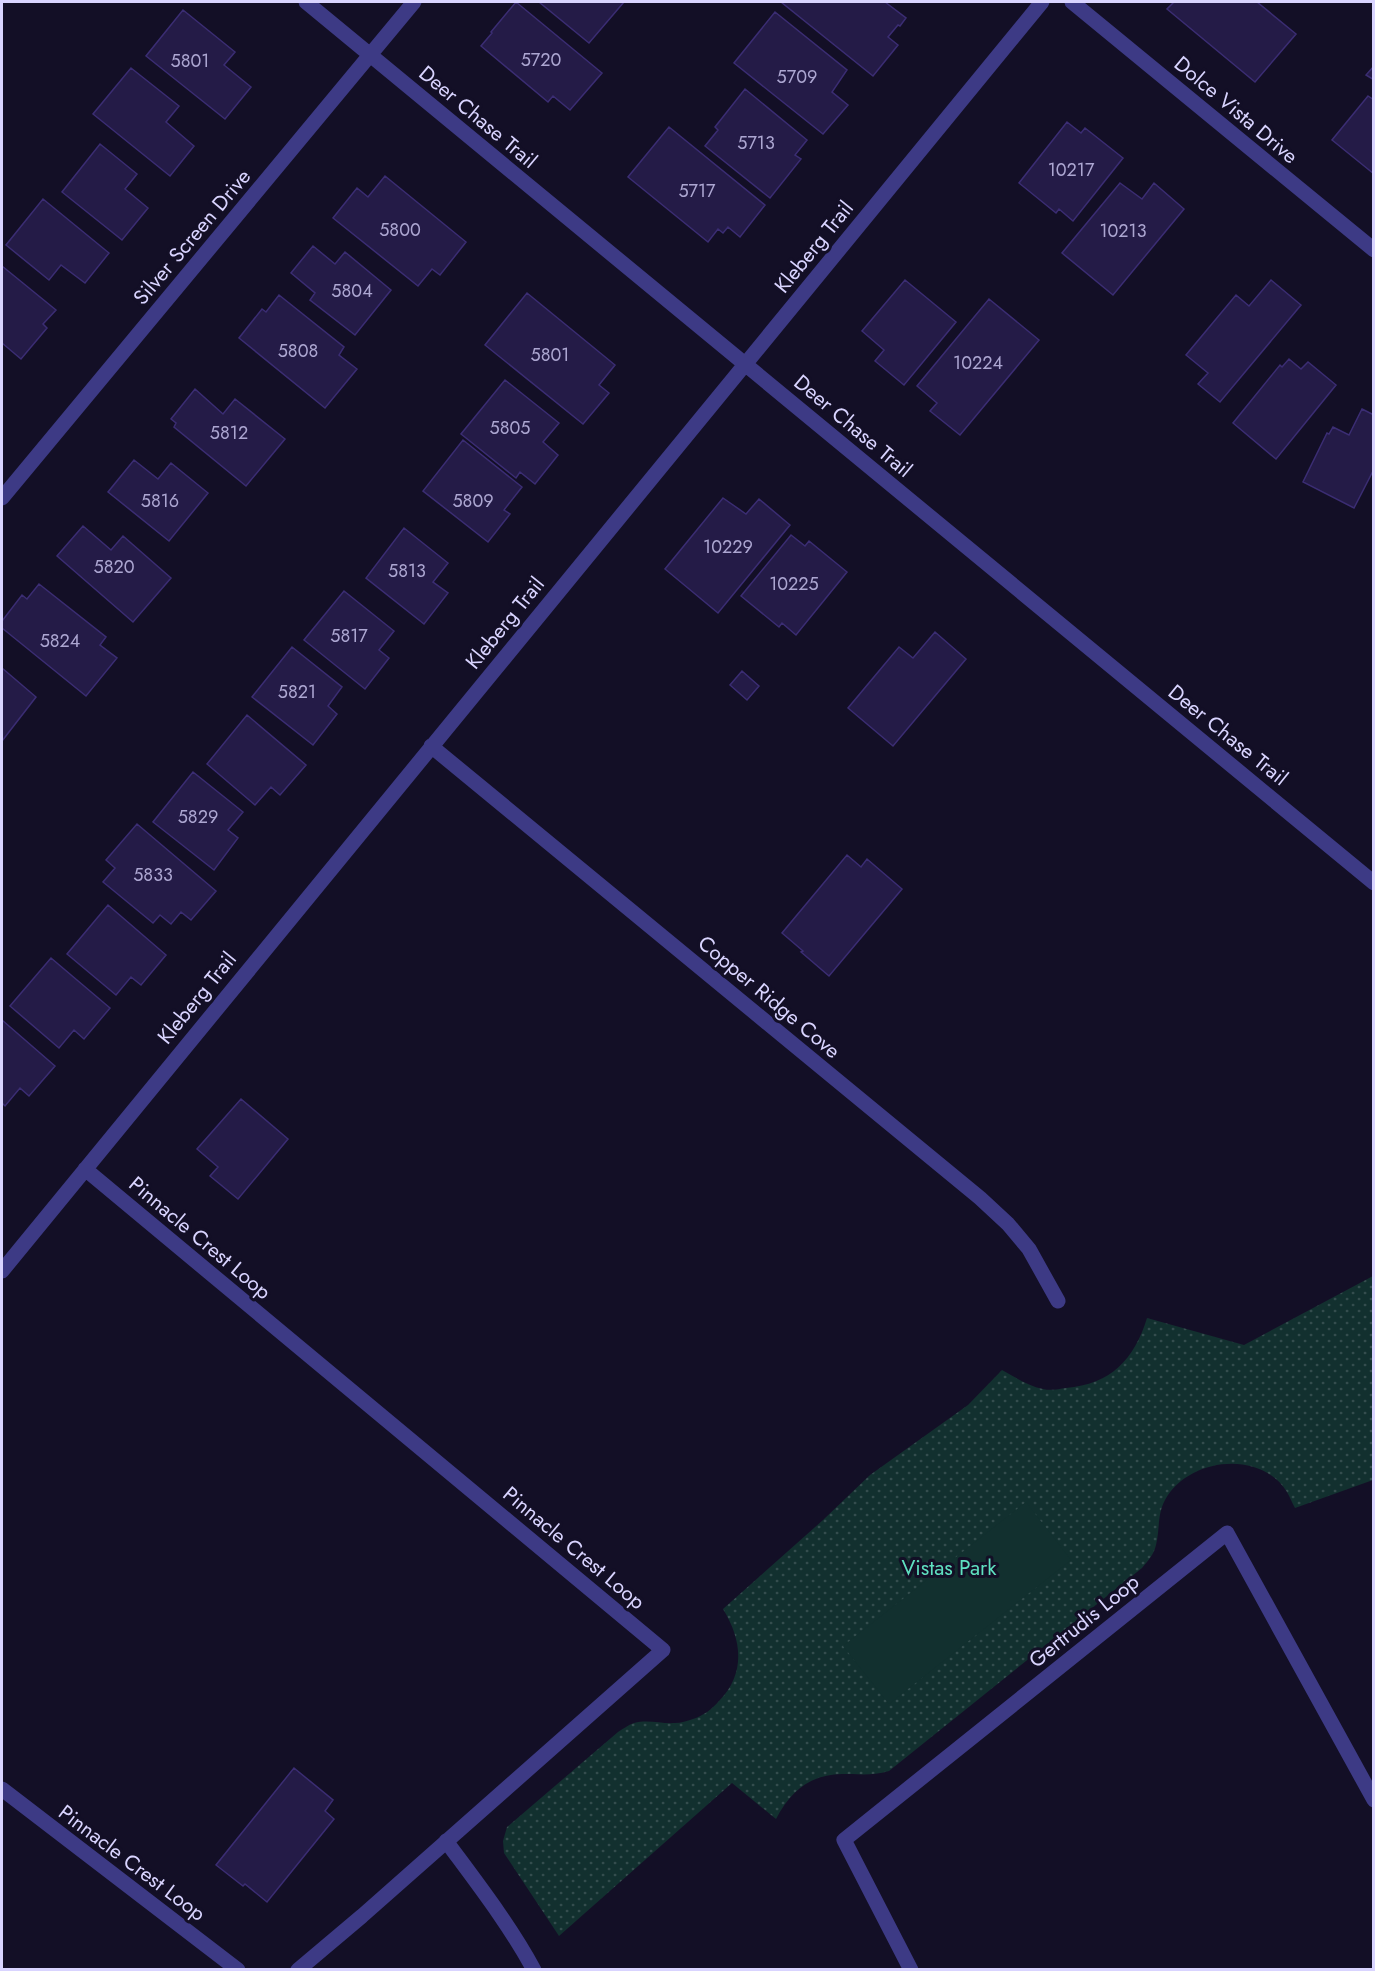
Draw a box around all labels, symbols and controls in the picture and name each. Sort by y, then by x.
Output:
house number: 5720 [521,47,562,73]
house number: 5801 [171,48,209,74]
street label: Dolce Vista Drive [1168,49,1305,171]
street label: Deer Chase Trail [412,59,544,175]
house number: 5709 [777,64,817,90]
house number: 5713 [737,130,775,156]
house number: 10217 [1048,157,1095,183]
street label: Silver Screen Drive [126,162,258,311]
house number: 5717 [678,178,716,204]
street label: Kleberg Trail [767,194,861,300]
house number: 5800 [379,217,421,243]
house number: 10213 [1099,218,1147,244]
house number: 5804 [331,278,373,304]
house number: 5808 [278,338,318,364]
house number: 5801 [531,342,569,368]
house number: 10224 [953,350,1003,376]
street label: Deer Chase Trail [787,368,919,484]
house number: 5805 [490,415,530,441]
house number: 5812 [210,420,248,446]
house number: 5816 [141,488,179,514]
house number: 5809 [452,488,494,514]
house number: 10229 [703,534,753,560]
house number: 5820 [93,554,135,580]
house number: 5813 [388,558,426,584]
street label: Kleberg Trail [458,570,552,676]
house number: 10225 [769,571,819,597]
house number: 5817 [330,623,368,649]
house number: 5824 [40,628,80,654]
street label: Deer Chase Trail [1162,677,1294,793]
house number: 5821 [278,679,316,705]
house number: 5829 [178,804,218,830]
house number: 5833 [133,862,173,888]
street label: Copper Ridge Cove [691,928,847,1066]
street label: Kleberg Trail [150,945,244,1051]
street label: Pinnacle Crest Loop [122,1170,278,1307]
street label: Pinnacle Crest Loop [496,1480,652,1617]
park label: Vistas Park [901,1553,997,1583]
street label: Gertrudis Loop [1022,1567,1146,1675]
street label: Pinnacle Crest Loop [52,1798,212,1928]

